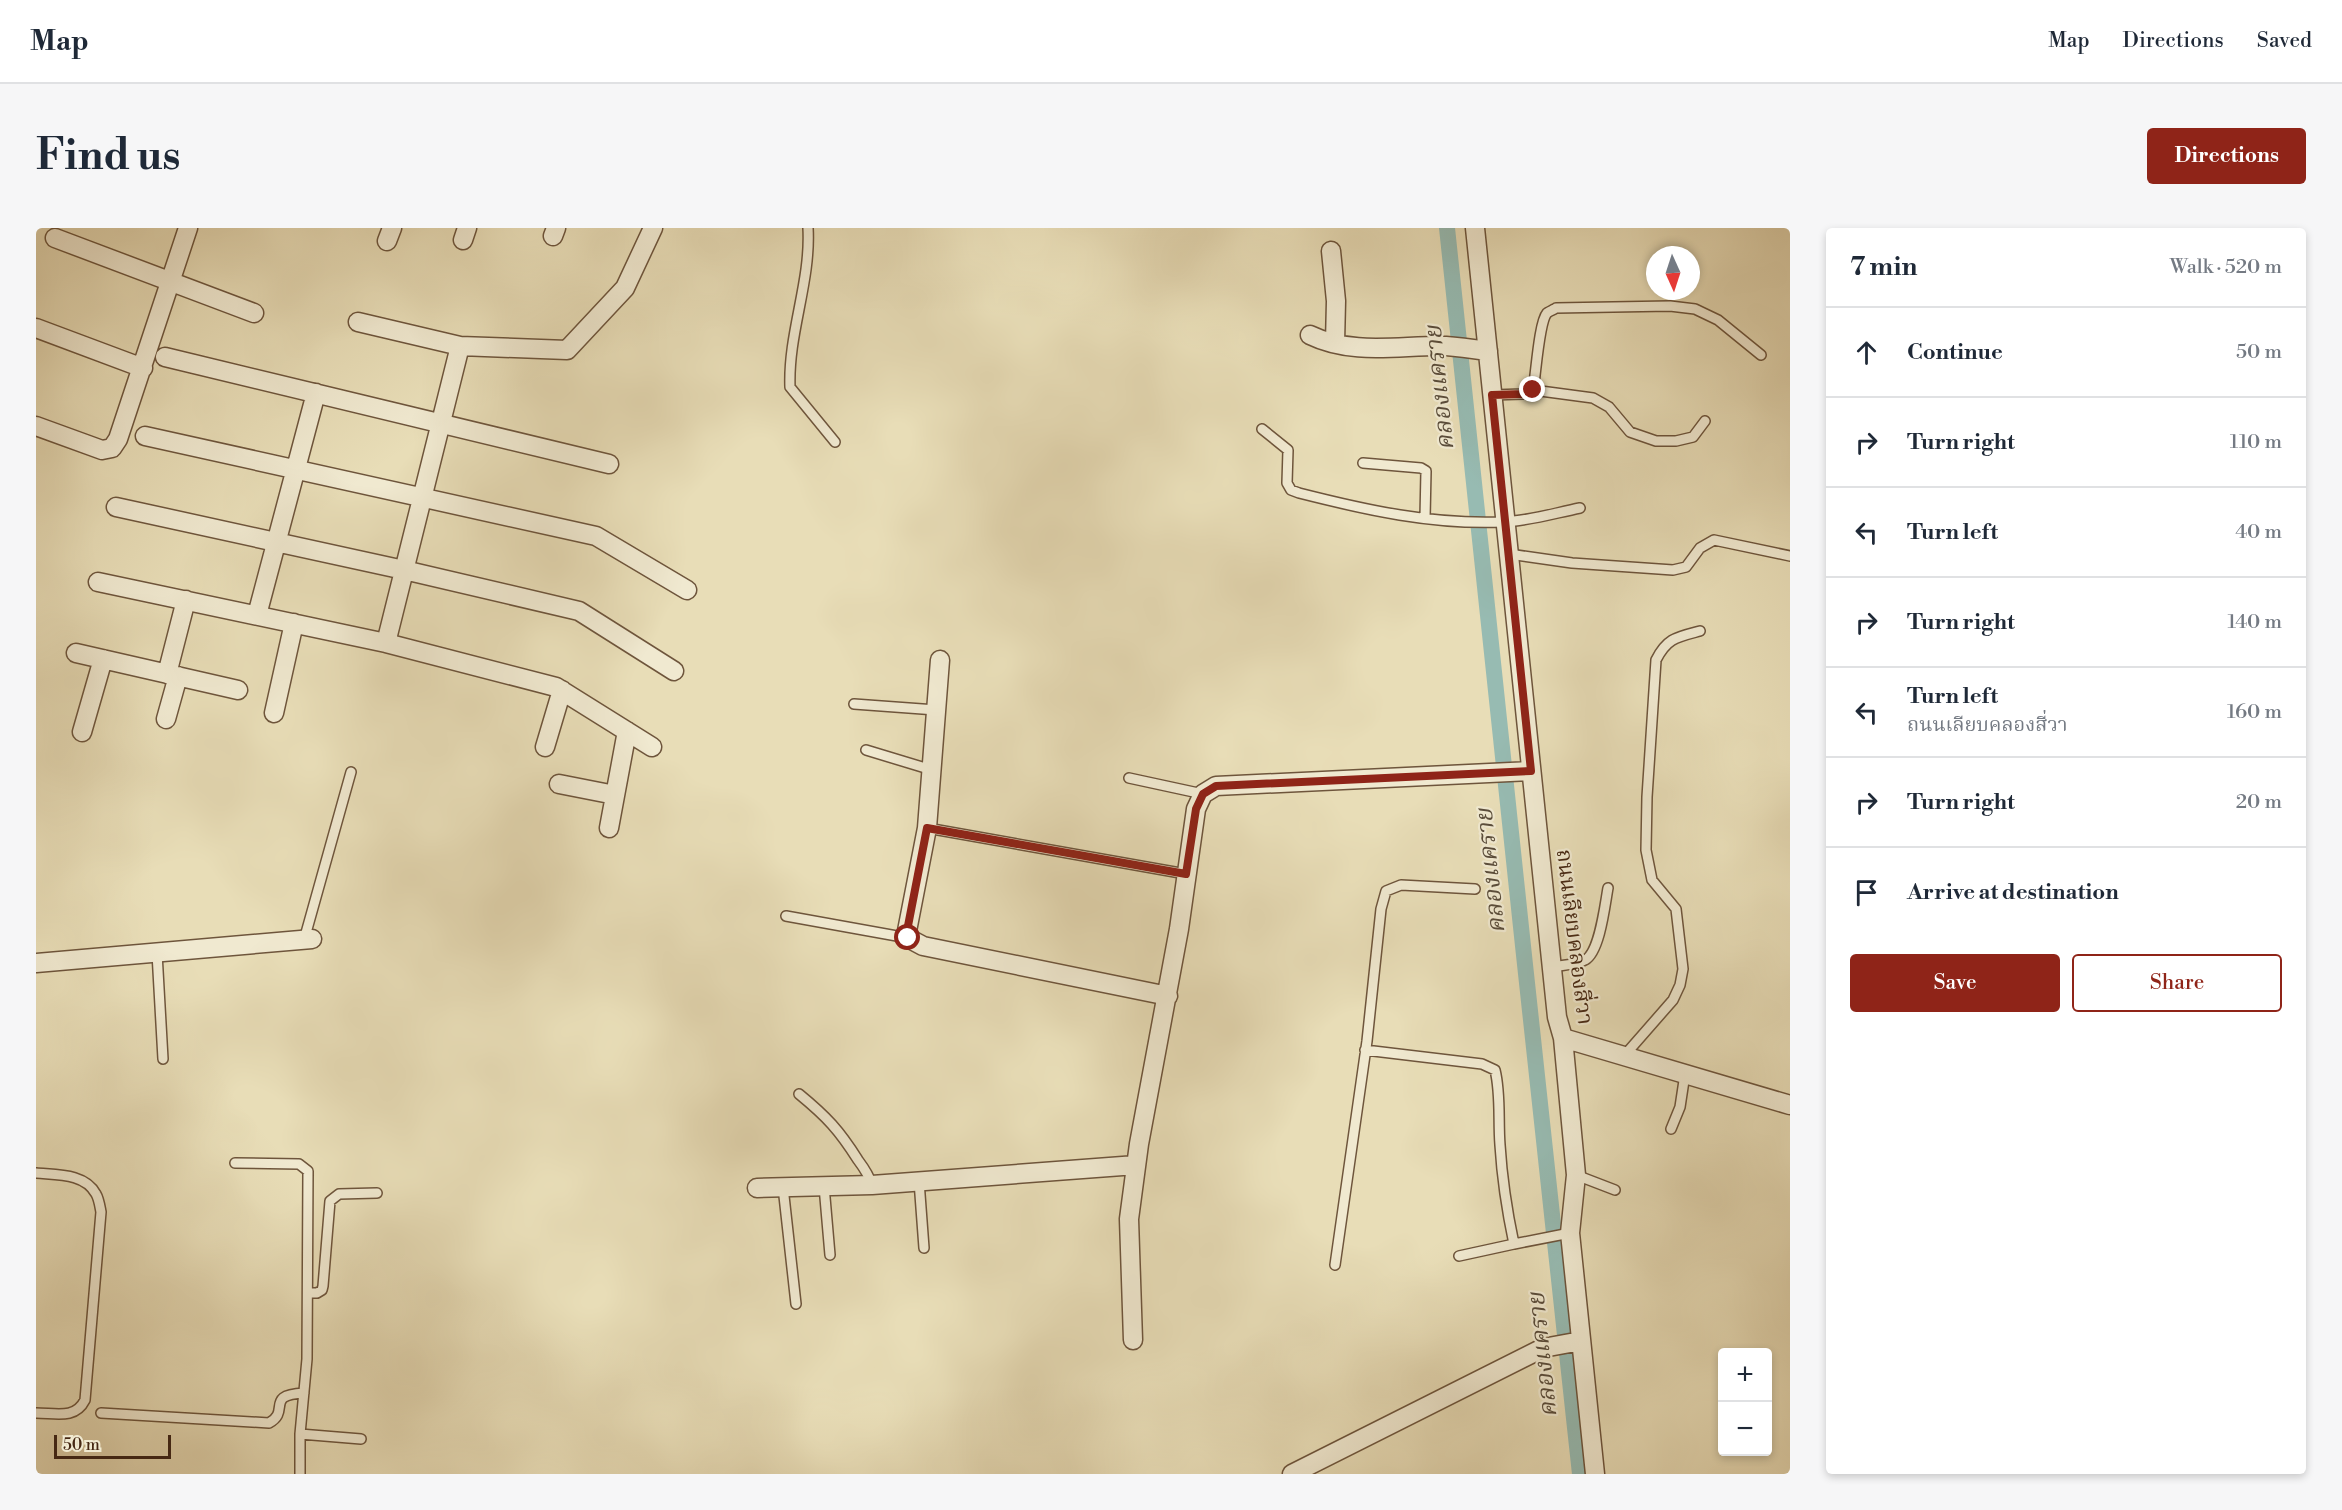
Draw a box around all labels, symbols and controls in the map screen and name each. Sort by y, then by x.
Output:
text: Map [30,24,89,59]
text: Map [2048,28,2090,54]
text: Directions [2123,28,2224,54]
text: Saved [2257,28,2312,54]
button: Directions [2147,128,2306,184]
text: Find us [36,130,180,183]
north arrow [1646,246,1700,300]
text: 7 min [1850,251,1917,283]
text: Walk · 520 m [2170,255,2282,280]
water label: คลองเเคราย [1418,323,1461,452]
icon: ahead [1850,336,1883,369]
text: Continue [1907,339,2003,366]
text: 50 m [2236,340,2282,365]
route end [1519,376,1545,402]
icon: right [1850,426,1883,459]
text: Turn right [1907,429,2015,456]
text: 110 m [2230,430,2282,455]
icon: left [1850,516,1883,549]
text: Turn left [1907,519,1998,546]
text: 40 m [2235,520,2282,545]
icon: right [1850,606,1883,639]
text: Turn right [1907,609,2015,636]
text: 140 m [2227,610,2282,635]
text: Turn left [1907,683,1998,710]
icon: left [1850,696,1883,729]
text: 160 m [2227,700,2282,725]
text: ถนนเลียบคลองสี่วา [1907,713,2068,738]
icon: right [1850,786,1883,819]
text: Turn right [1907,789,2015,816]
text: 20 m [2236,790,2282,815]
water label: คลองเเคราย [1469,806,1512,935]
street label: ถนนเลียบคลองสี่วา [1550,847,1602,1026]
icon: arrive [1850,876,1883,909]
text: Arrive at destination [1907,879,2119,906]
route start [894,924,920,950]
button: Save [1850,954,2060,1012]
button: Share [2072,954,2282,1012]
water label: คลองเเคราย [1521,1290,1564,1419]
map controls [1718,1348,1772,1456]
button: + [1718,1348,1772,1402]
button: − [1718,1402,1772,1456]
scale bar [54,1432,171,1460]
text: 50 m [63,1435,100,1455]

